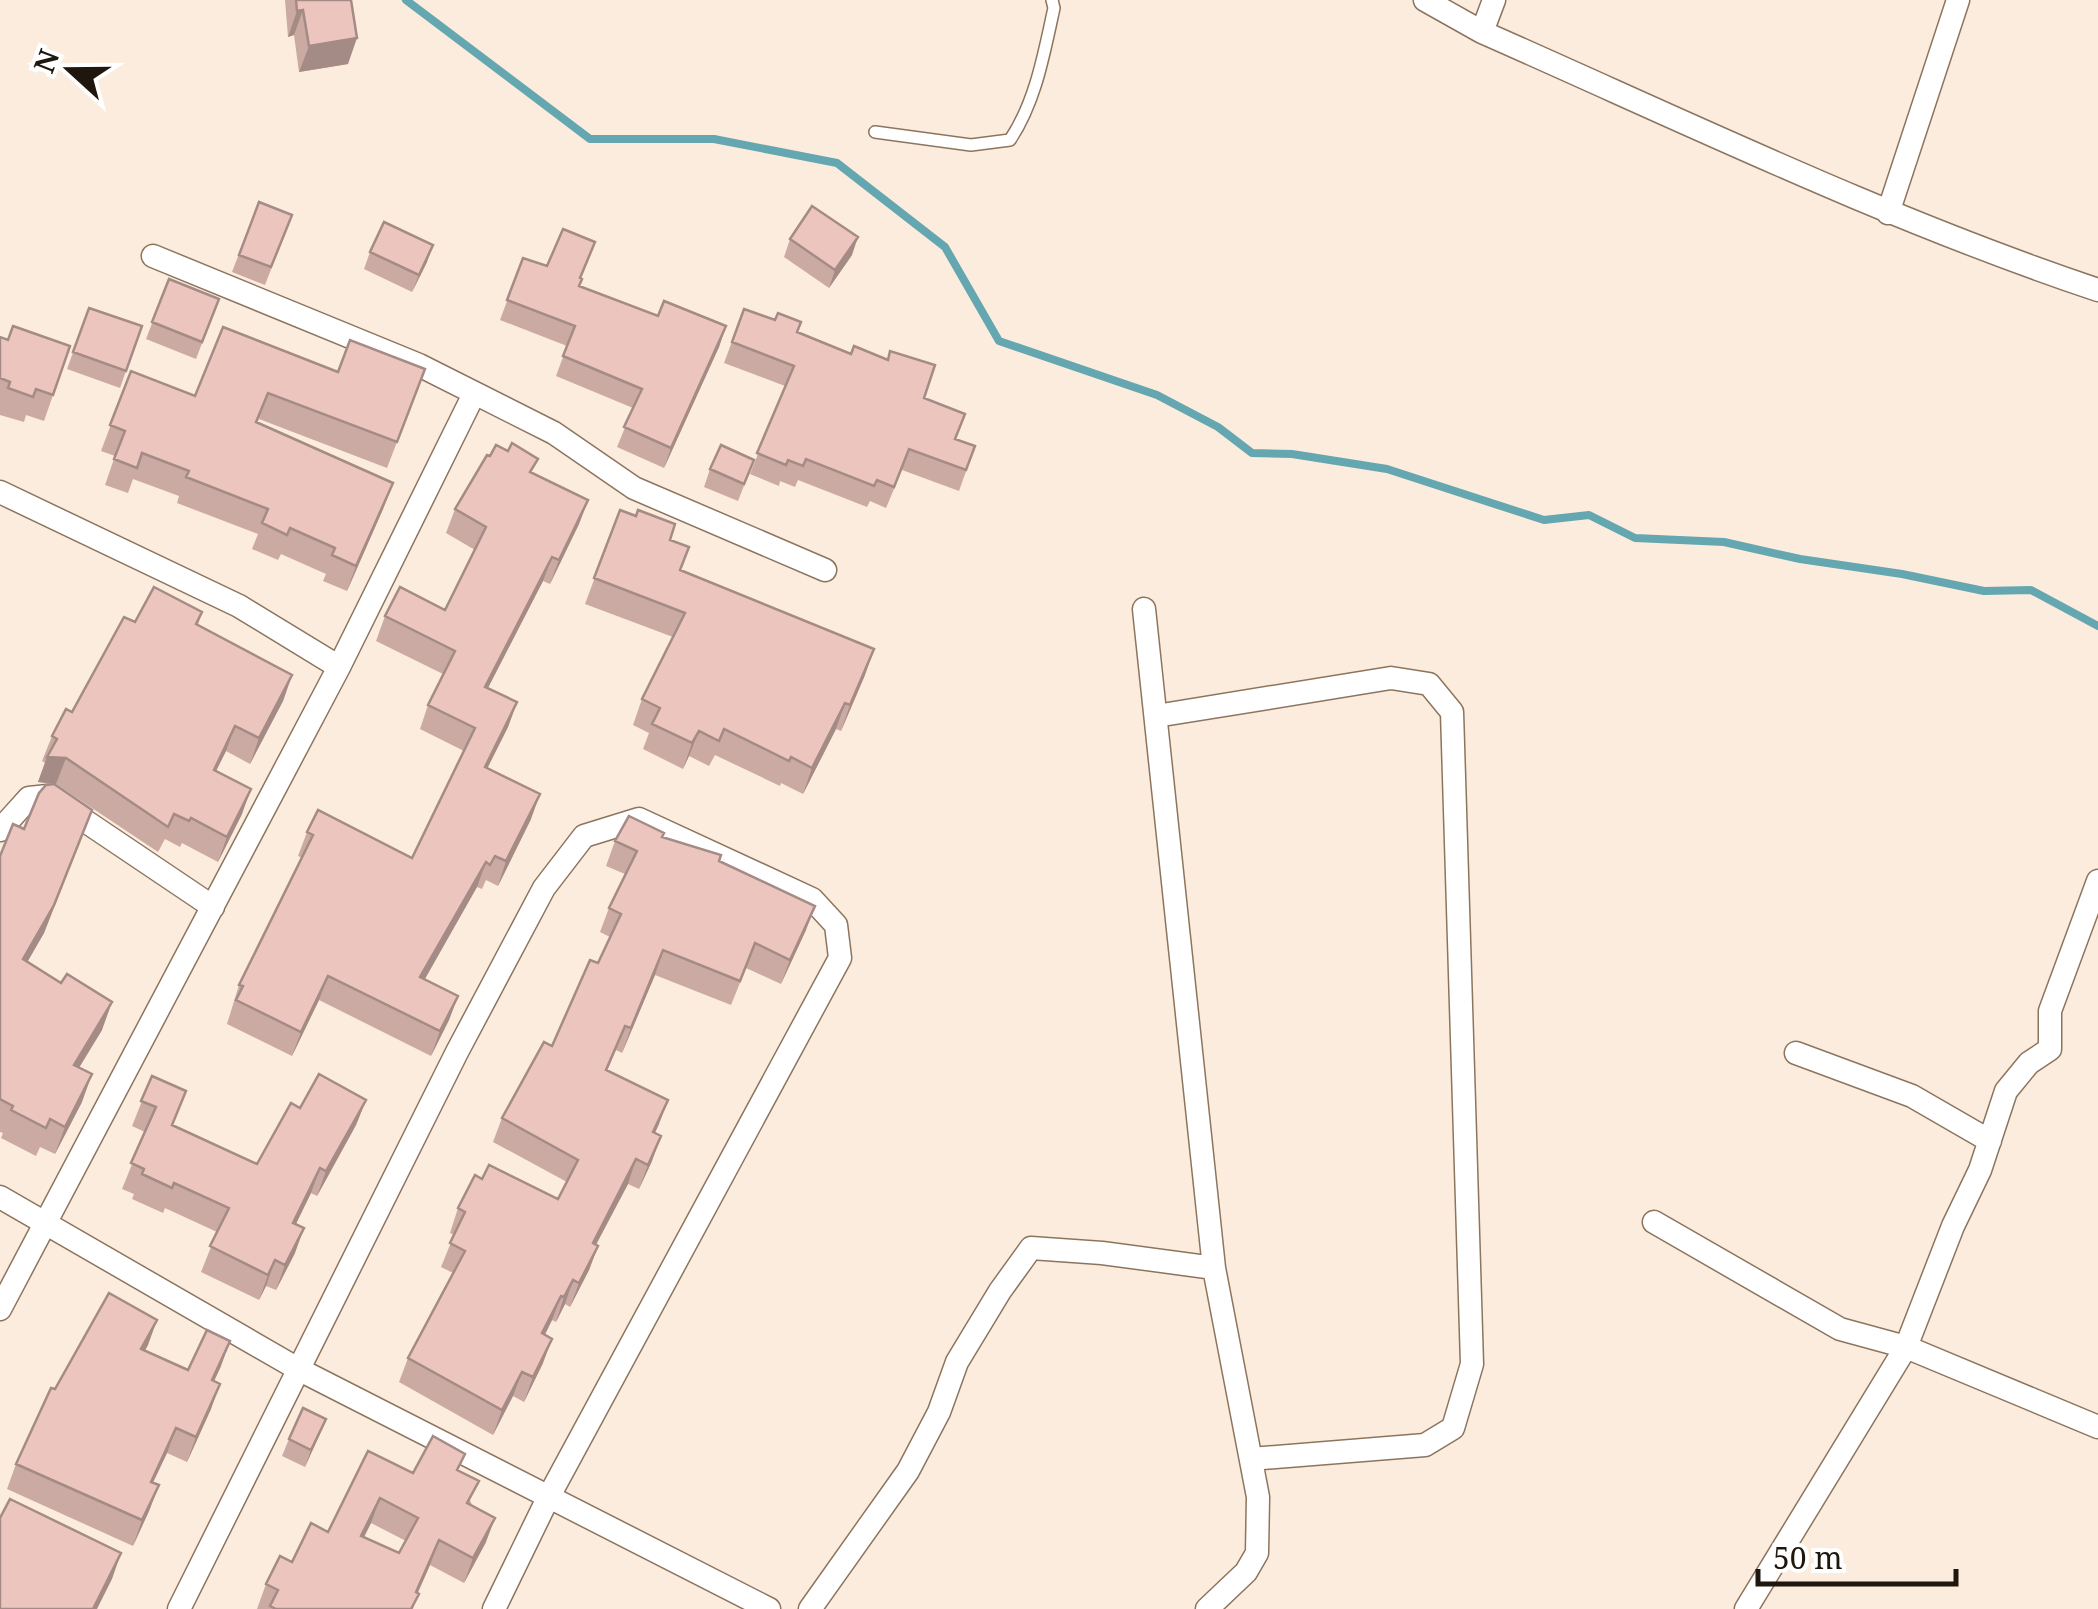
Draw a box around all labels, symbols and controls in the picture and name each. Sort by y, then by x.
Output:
north arrow [20,20,120,120]
text: N [24,44,67,78]
scale bar [1758,1524,1956,1586]
text: 50 m [1773,1537,1843,1578]

